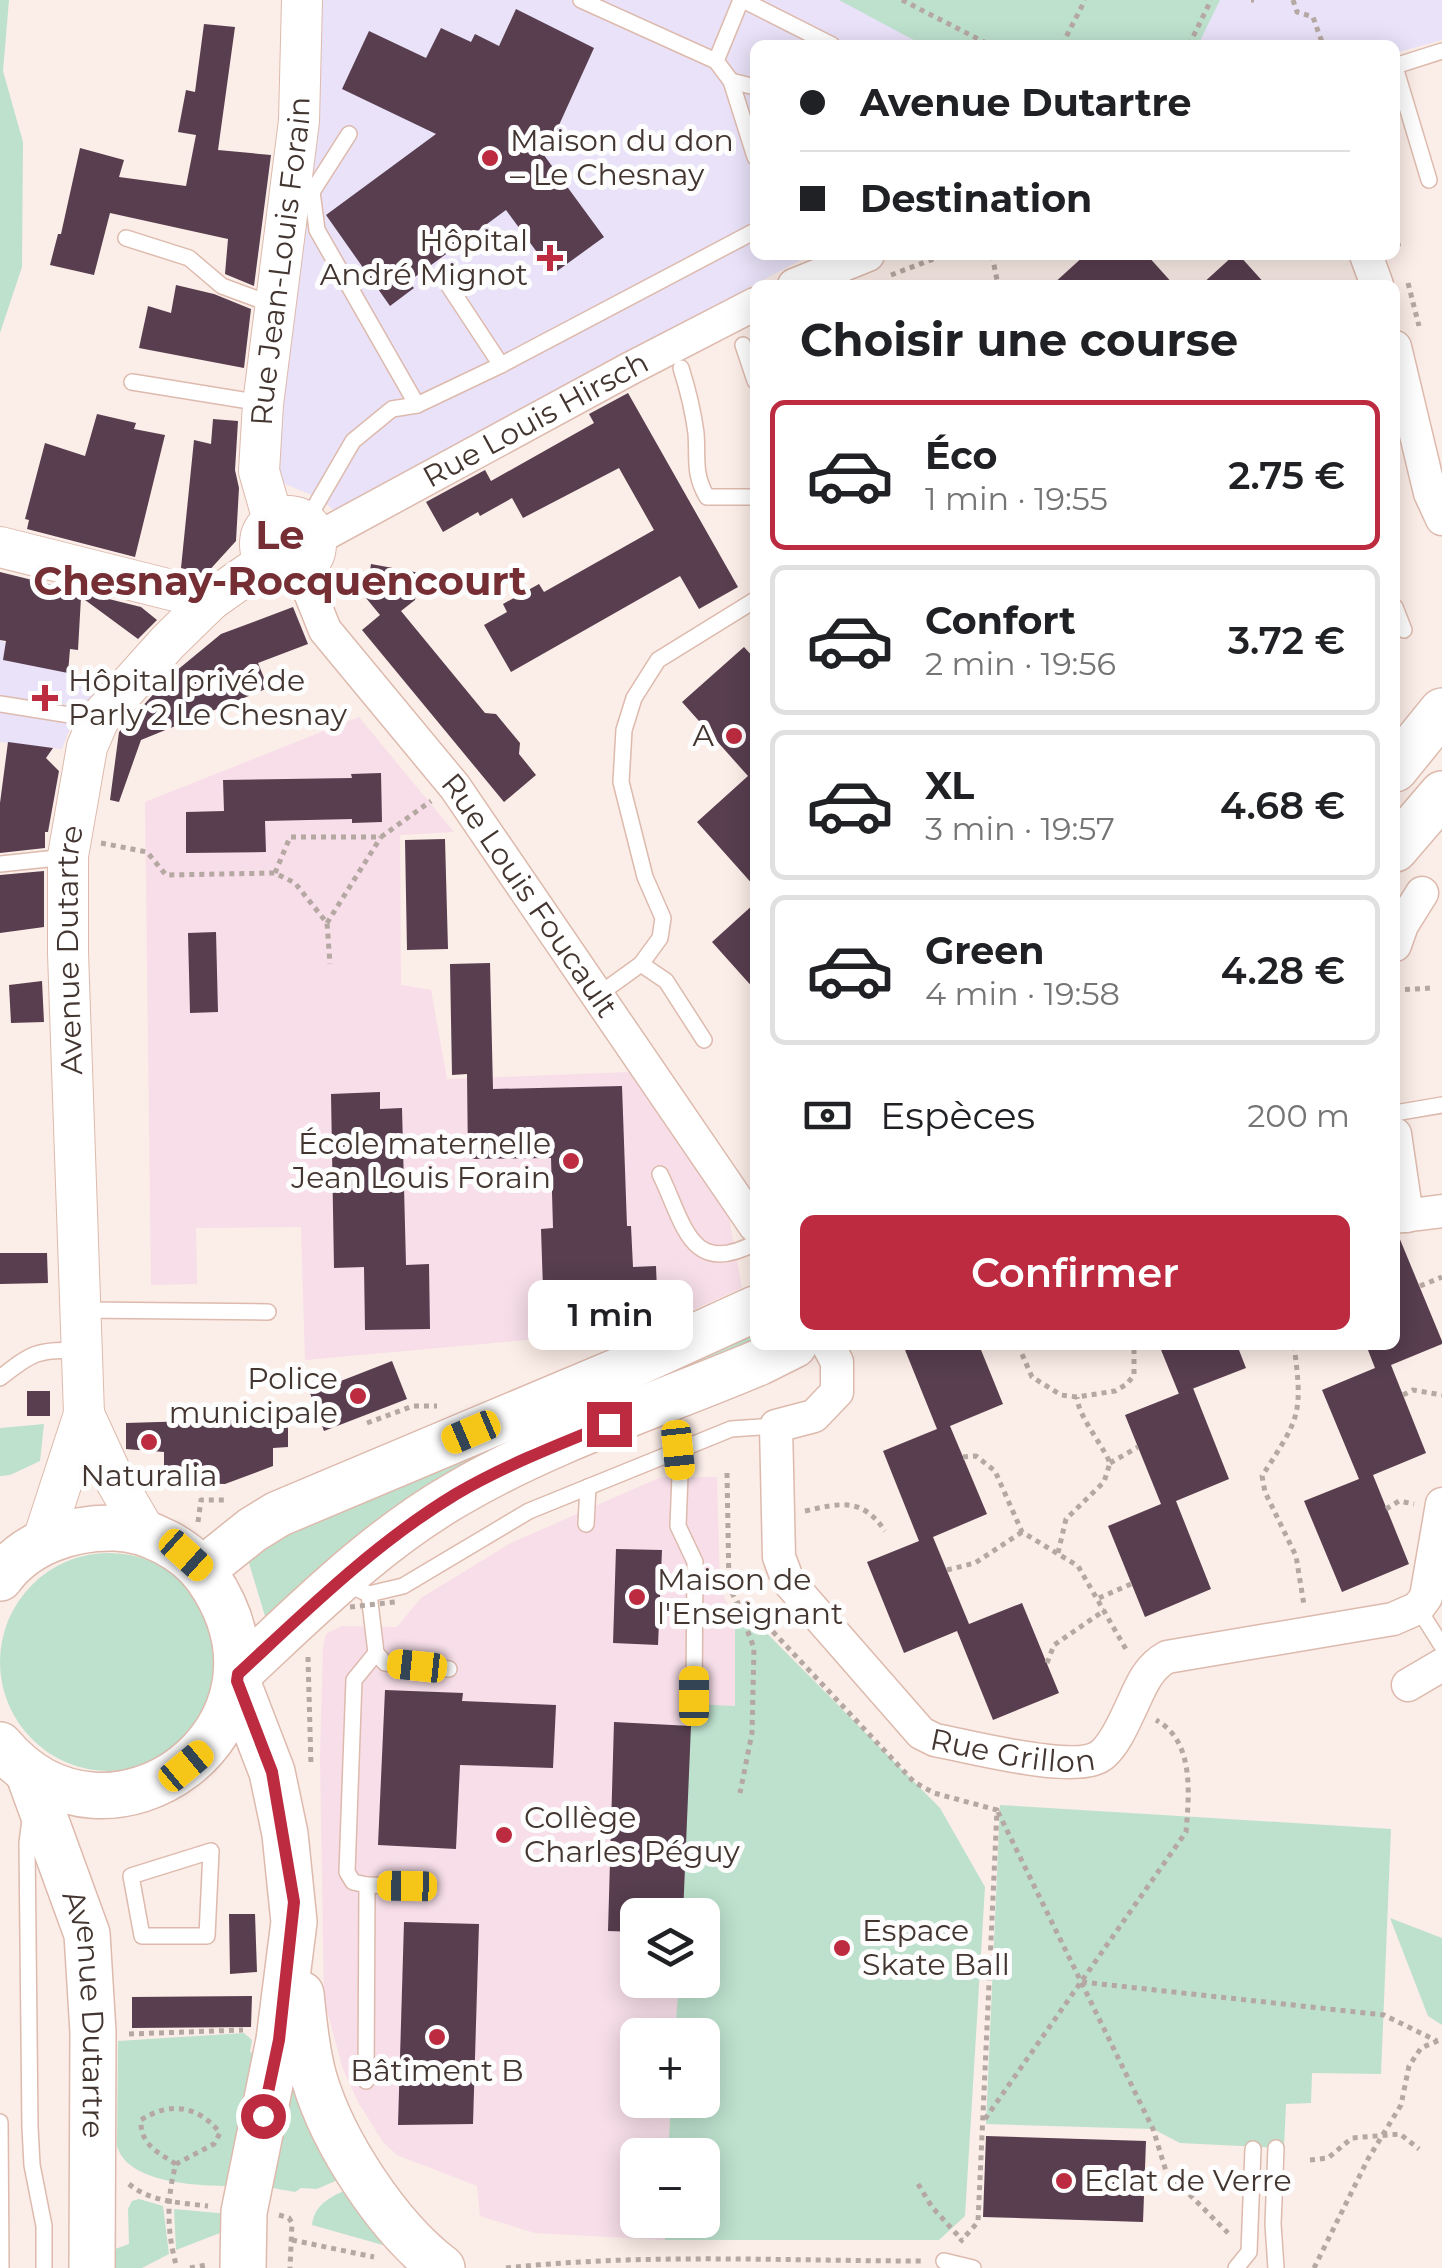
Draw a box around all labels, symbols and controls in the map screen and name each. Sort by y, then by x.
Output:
text: Avenue Dutartre [860,79,1192,126]
street label: Rue Jean-Louis Forain [243,96,318,427]
place label: Maison du don – Le Chesnay [510,122,734,193]
marker: Maison du don – Le Chesnay [479,147,501,169]
text: Destination [860,175,1092,222]
place label: Hôpital André Mignot [320,222,528,293]
marker: Hôpital André Mignot [537,245,563,271]
text: Choisir une course [800,312,1238,367]
street label: Rue Louis Hirsch [416,343,654,495]
icon: car [805,430,895,520]
text: Éco [925,432,997,479]
text: 2.75 € [1228,452,1345,499]
text: 1 min · 19:55 [925,479,1108,518]
district label: Le Chesnay-Rocquencourt [33,510,527,605]
icon: car [805,595,895,685]
text: Confort [925,597,1076,644]
text: 3.72 € [1228,617,1345,664]
text: 2 min · 19:56 [925,644,1116,683]
place label: Hôpital privé de Parly 2 Le Chesnay [68,662,348,733]
marker: Hôpital privé de Parly 2 Le Chesnay [32,685,58,711]
place label: A [692,717,714,754]
marker: A [723,725,745,747]
icon: car [805,760,895,850]
text: XL [925,762,974,809]
street label: Rue Louis Foucault [433,766,626,1024]
text: 4.68 € [1220,782,1345,829]
text: 3 min · 19:57 [925,809,1115,848]
street label: Avenue Dutartre [49,822,91,1075]
icon: car [805,925,895,1015]
text: Green [925,927,1045,974]
text: 4.28 € [1221,947,1345,994]
text: 4 min · 19:58 [925,974,1120,1013]
icon: cash [800,1088,855,1143]
text: Espèces [880,1092,1035,1139]
text: 200 m [1247,1096,1350,1135]
place label: École maternelle Jean Louis Forain [290,1125,551,1196]
marker: École maternelle Jean Louis Forain [560,1150,582,1172]
button: Confirmer [800,1215,1350,1330]
callout: 1 min [526,1279,692,1349]
text: 1 min [568,1295,653,1334]
place label: Police municipale [169,1360,338,1431]
marker: Police municipale [347,1385,369,1407]
route end [587,1402,632,1447]
car [438,1406,504,1458]
car [660,1419,696,1481]
marker: Naturalia [138,1431,160,1453]
place label: Naturalia [81,1457,217,1494]
car [154,1524,218,1586]
place label: Maison de l'Enseignant [657,1561,843,1632]
marker: Maison de l'Enseignant [626,1586,648,1608]
car [386,1648,448,1684]
car [679,1666,709,1726]
street label: Rue Grillon [927,1720,1098,1780]
car [153,1735,219,1797]
place label: Collège Charles Péguy [524,1799,741,1870]
marker: Collège Charles Péguy [493,1824,515,1846]
car [377,1870,437,1902]
street label: Avenue Dutartre [55,1885,112,2138]
map controls [620,1898,720,2238]
button: layers [620,1898,720,1998]
place label: Espace Skate Ball [862,1912,1010,1983]
marker: Espace Skate Ball [831,1937,853,1959]
button: + [620,2018,720,2118]
marker: Bâtiment B [426,2026,448,2048]
place label: Bâtiment B [350,2052,524,2089]
route start [241,2094,286,2139]
button: − [620,2138,720,2238]
place label: Eclat de Verre [1084,2162,1292,2199]
marker: Eclat de Verre [1053,2170,1075,2192]

